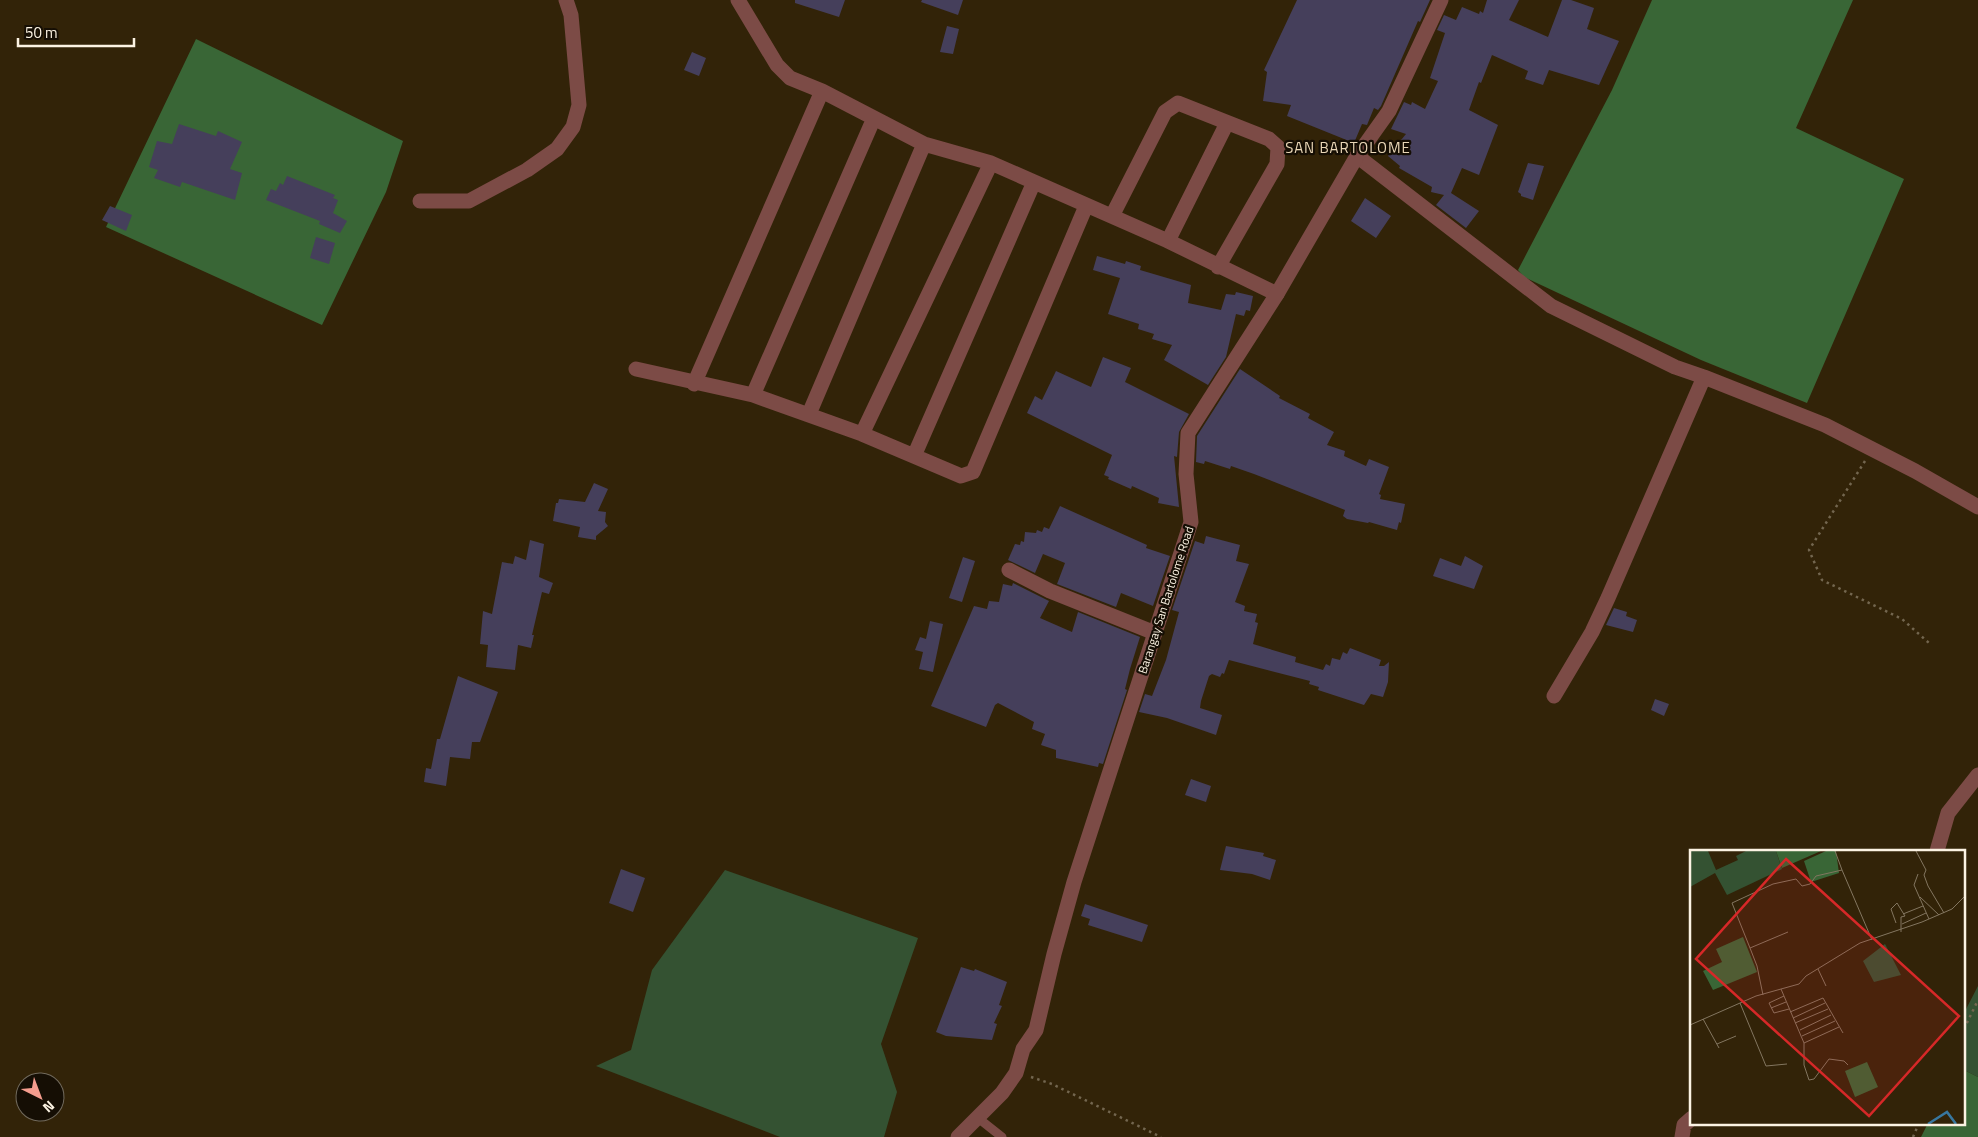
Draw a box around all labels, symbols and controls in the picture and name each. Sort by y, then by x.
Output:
scale bar [18,15,134,47]
text: 50 m [25,21,58,44]
district label: SAN BARTOLOME [1285,136,1411,159]
street label: Barangay San Bartolome Road [1133,524,1198,676]
inset map [1690,850,1966,1124]
north arrow [15,1072,65,1122]
text: N [38,1096,60,1118]

